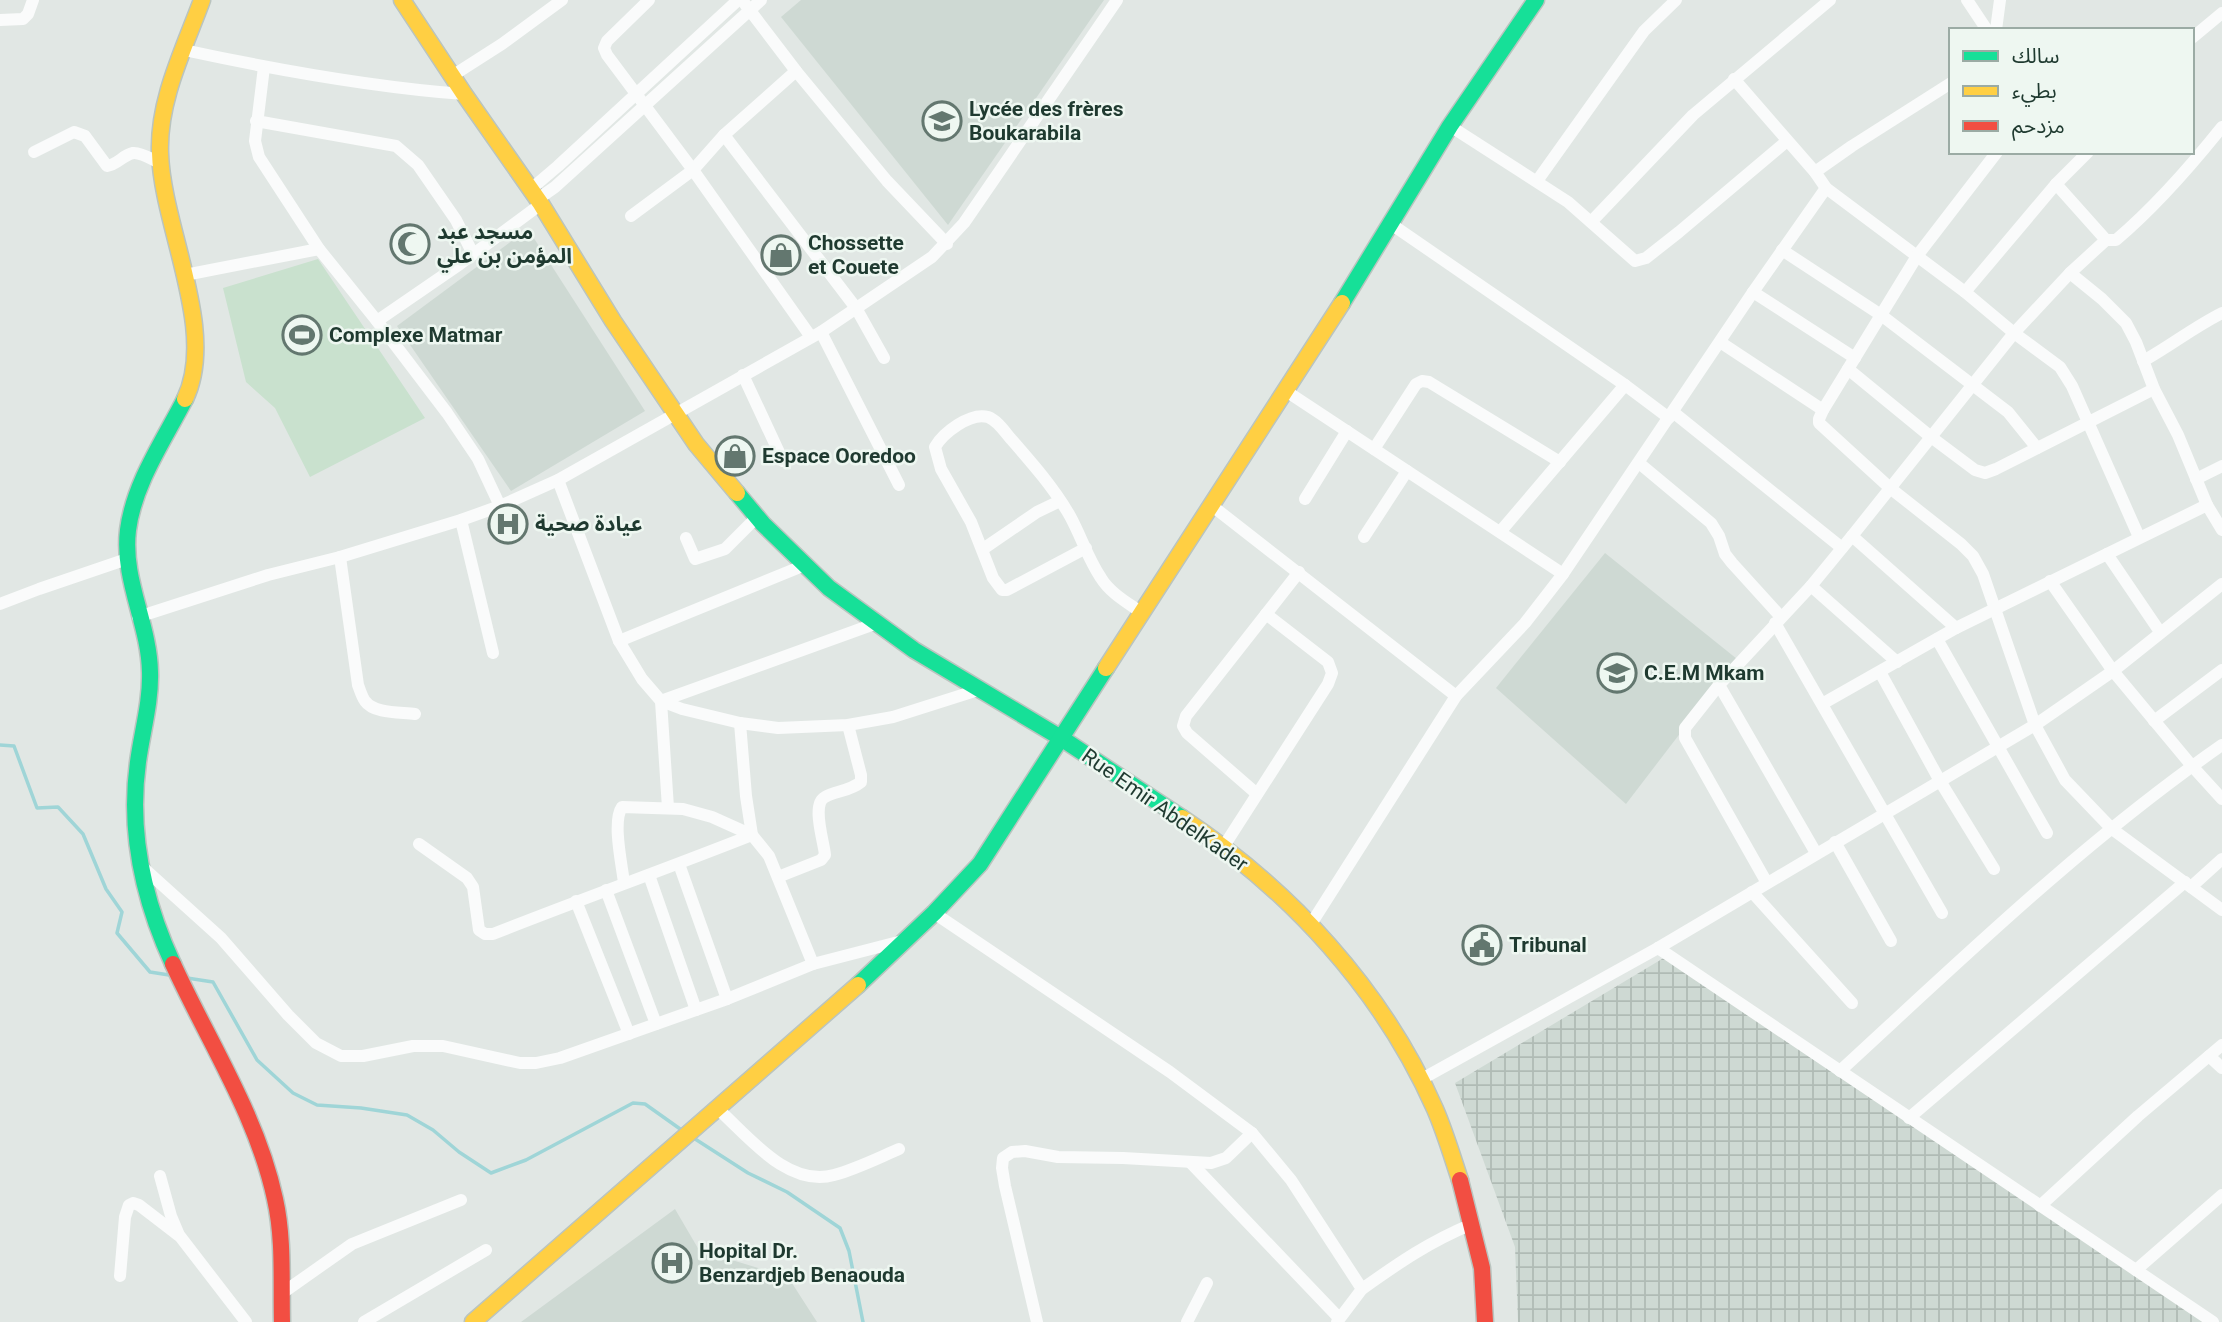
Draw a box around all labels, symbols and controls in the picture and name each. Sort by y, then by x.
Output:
legend [1949,28,2194,154]
text: سالك [2012,44,2059,68]
text: بطيء [2012,79,2057,107]
place label: Lycée des frères Boukarabila [969,97,1124,145]
school or university icon: Lycée des frères Boukarabila [921,100,963,142]
text: مزدحم [2012,114,2065,141]
place label: مسجد عبد المؤمن بن علي [437,220,572,273]
mosque icon: مسجد عبد المؤمن بن علي [389,223,431,265]
place label: Chossette et Couete [808,231,904,279]
shop icon: Chossette et Couete [760,234,802,276]
sports icon: Complexe Matmar [281,314,323,356]
place label: Complexe Matmar [329,323,503,347]
shop icon: Espace Ooredoo [714,435,756,477]
place label: Espace Ooredoo [762,444,916,468]
hospital icon: عيادة صحية [487,503,529,545]
place label: عيادة صحية [535,512,642,536]
school or university icon: C.E.M Mkam [1596,652,1638,694]
place label: C.E.M Mkam [1644,661,1764,685]
street label: Rue Emir AbdelKader [1077,744,1253,876]
public building icon: Tribunal [1461,924,1503,966]
place label: Tribunal [1509,933,1587,957]
place label: Hopital Dr. Benzardjeb Benaouda [699,1239,905,1287]
hospital icon: Hopital Dr. Benzardjeb Benaouda [651,1242,693,1284]

